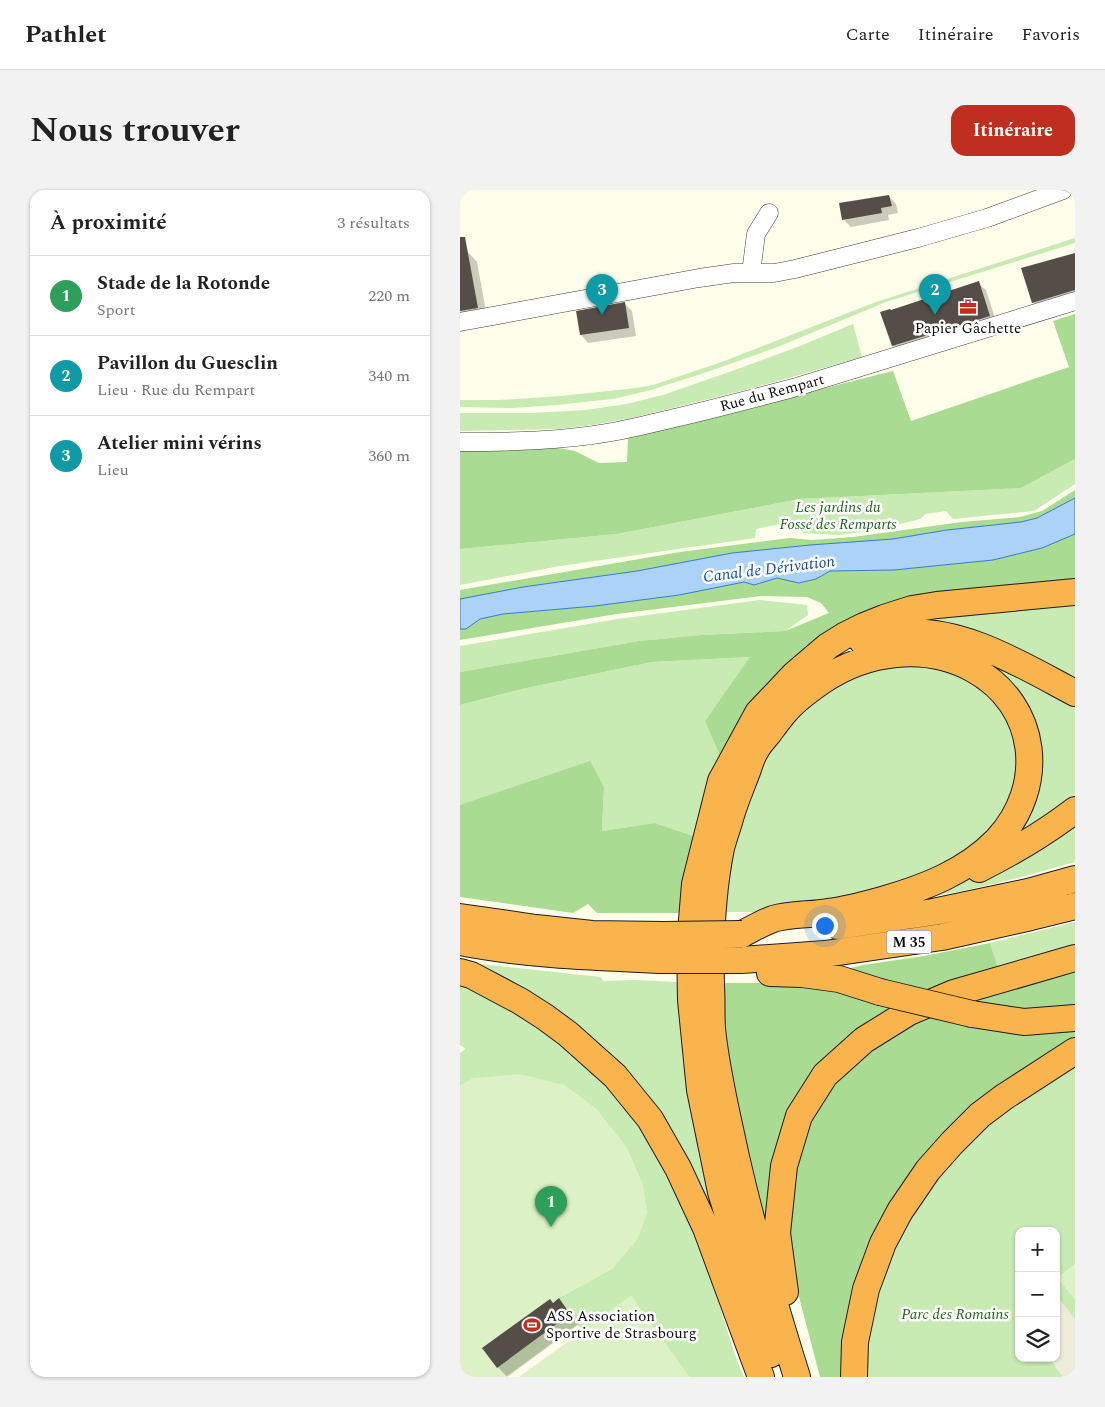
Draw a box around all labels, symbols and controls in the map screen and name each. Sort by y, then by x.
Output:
text: Pathlet [25,17,107,53]
text: Carte [846,21,890,48]
text: Itinéraire [918,21,994,48]
text: Favoris [1022,21,1080,48]
text: Nous trouver [30,104,240,157]
button: Itinéraire [951,105,1075,156]
text: À proximité [50,207,167,239]
text: 3 résultats [337,211,410,235]
text: Stade de la Rotonde [97,269,270,298]
pin: 3 [586,274,618,315]
pin: 2 [919,274,951,315]
text: 1 [62,284,70,308]
text: 220 m [368,284,410,308]
office icon: Papier Gâchette [958,297,978,317]
text: Sport [97,298,135,322]
place label: Papier Gâchette [915,317,1021,340]
text: Pavillon du Guesclin [97,349,278,378]
text: 2 [62,364,70,388]
text: 340 m [368,364,410,388]
street label: Rue du Rempart [717,368,827,418]
text: Lieu · Rue du Rempart [97,378,255,402]
text: Atelier mini vérins [97,429,262,458]
text: 3 [62,444,70,468]
text: 360 m [368,444,410,468]
text: Lieu [97,458,129,482]
park label: Les jardins du Fossé des Remparts [779,496,897,536]
water label: Canal de Dérivation [702,549,837,589]
your location [812,913,838,939]
road number: M 35 [886,930,932,954]
pin: 1 [535,1186,567,1227]
map controls [1015,1227,1060,1362]
button: + [1015,1227,1060,1272]
button: − [1015,1272,1060,1317]
park label: Parc des Romains [901,1303,1010,1326]
place label: ASS Association Sportive de Strasbourg [546,1305,697,1345]
sports icon: ASS Association Sportive de Strasbourg [522,1315,542,1335]
button: layers [1015,1317,1060,1362]

